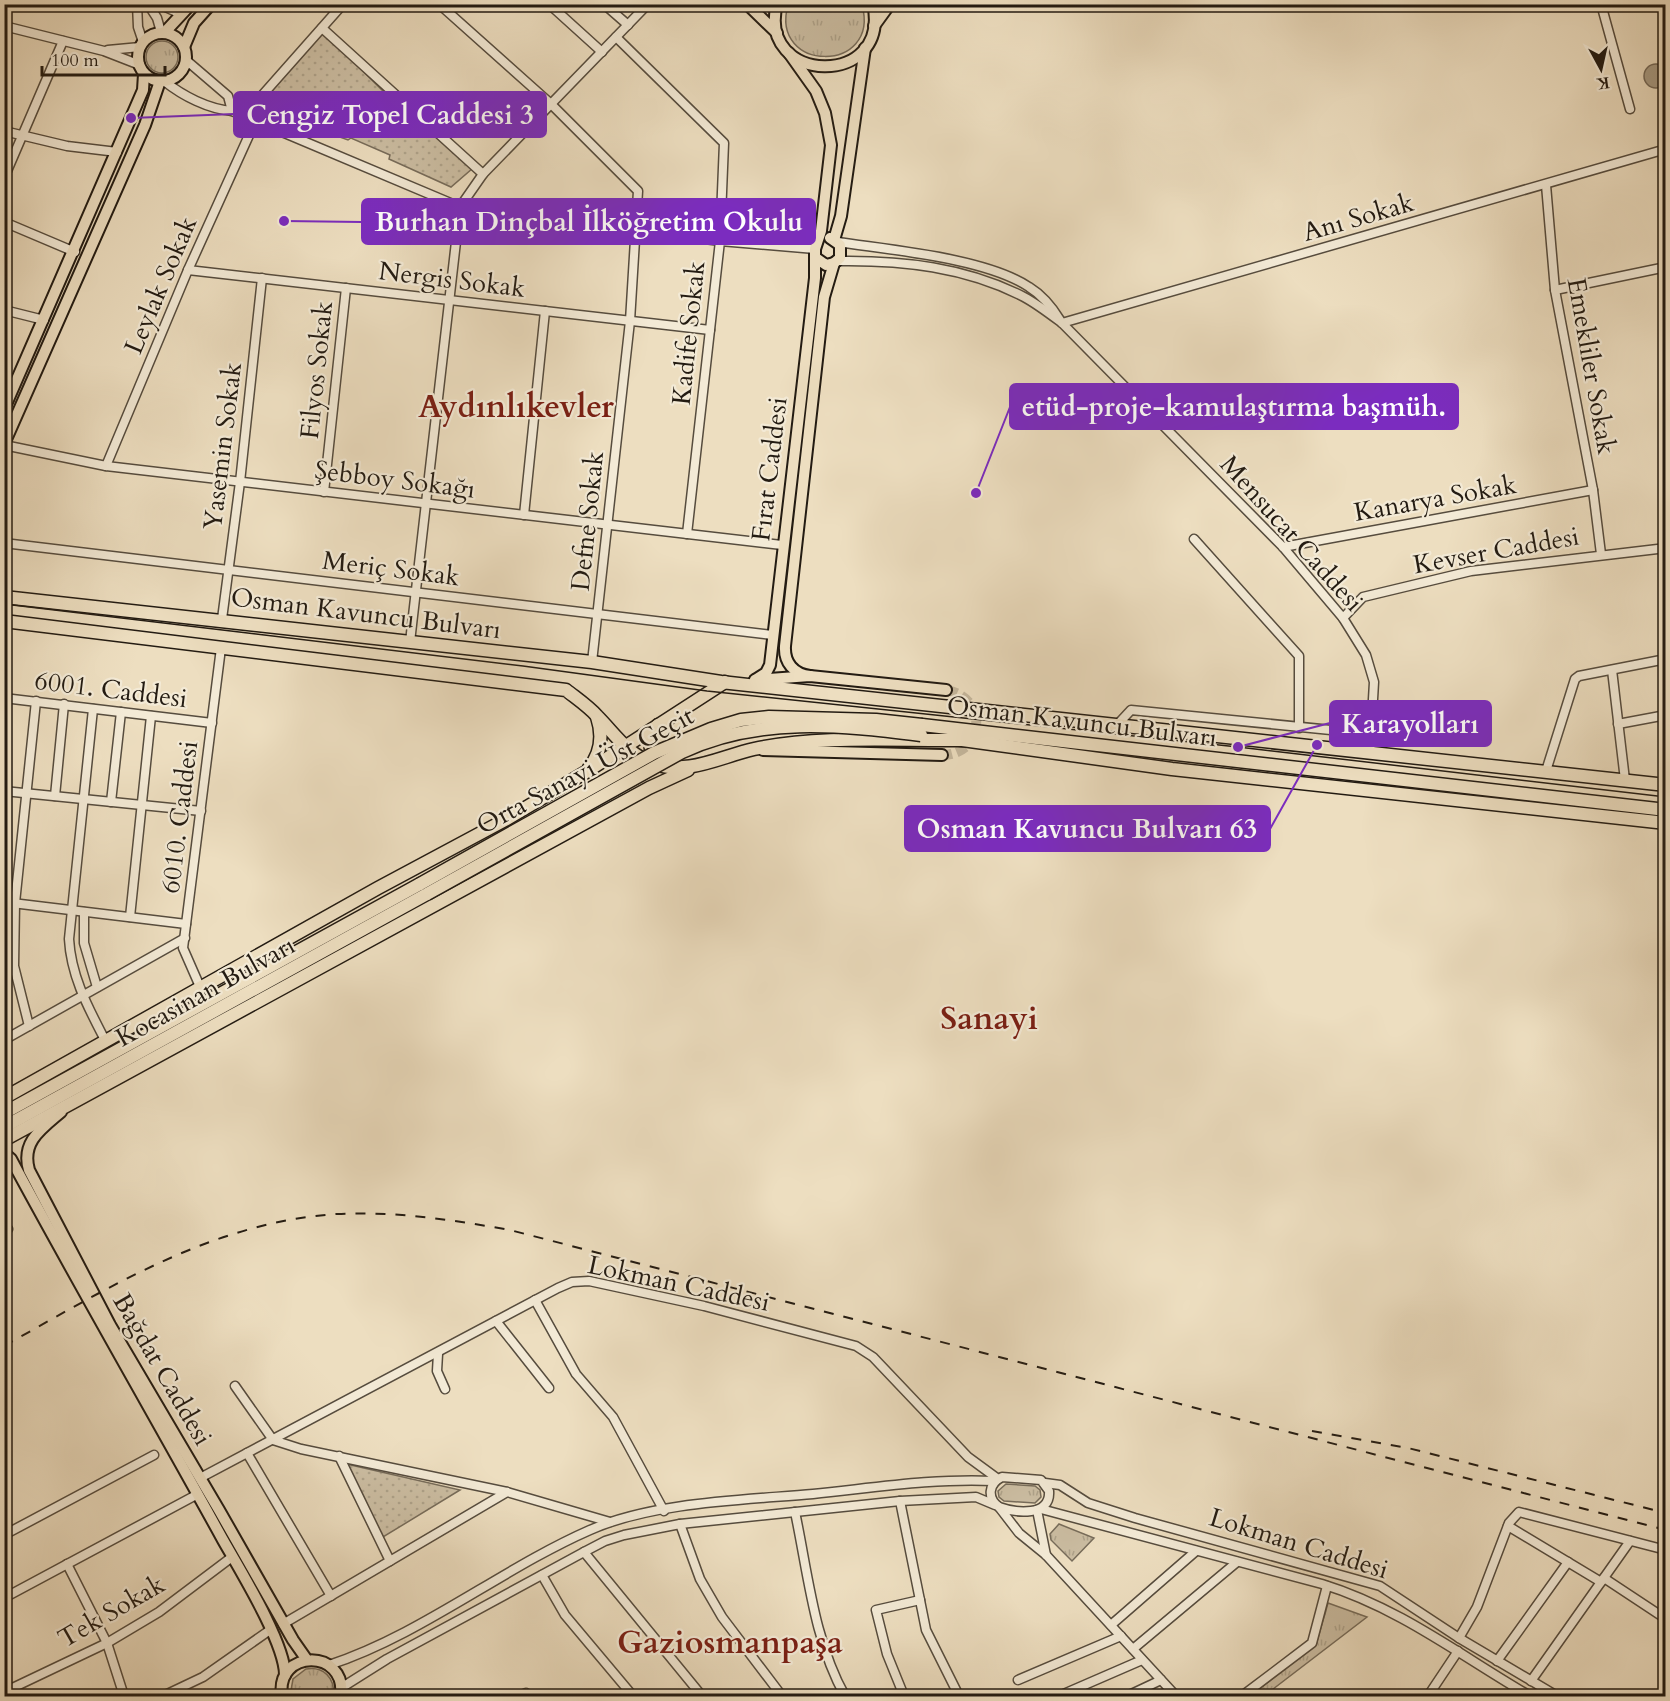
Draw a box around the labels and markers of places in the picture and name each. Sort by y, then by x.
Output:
callout: Cengiz Topel Caddesi 3 [234,92,546,137]
callout: Burhan Dinçbal İlköğretim Okulu [362,199,815,244]
callout: etüd-proje-kamulaştırma başmüh. [1010,384,1458,429]
callout: Karayolları [1330,701,1491,746]
callout: Osman Kavuncu Bulvarı 63 [905,806,1270,851]

